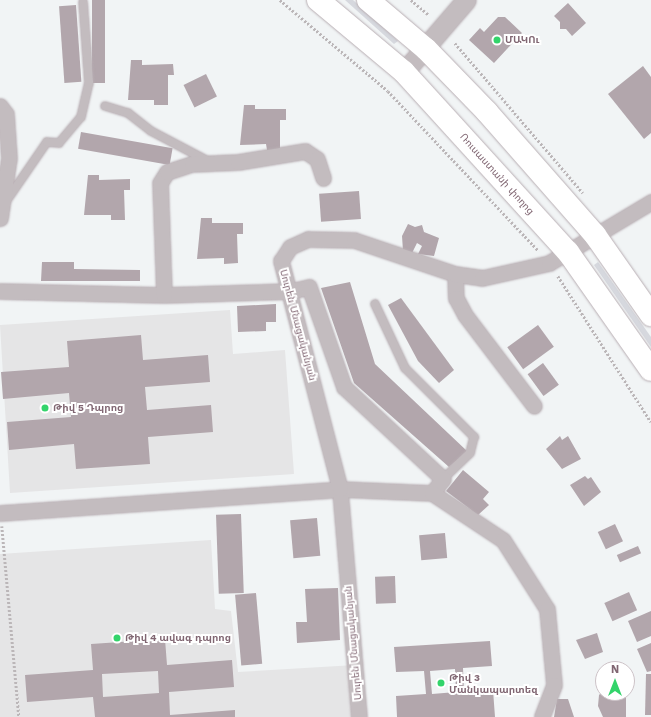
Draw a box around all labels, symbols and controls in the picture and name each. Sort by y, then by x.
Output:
place label: ՄԱԿՈւ [505,34,539,46]
marker: ՄԱԿՈւ [492,35,502,45]
street label: Ռուսաստանի փողոց [457,131,537,217]
street label: Սուրեն Մնացականյան [277,268,319,382]
place label: Թիվ 5 Դպրոց [53,402,123,414]
marker: Թիվ 5 Դպրոց [40,403,50,413]
street label: Սուրեն Մնացականյան [342,585,364,701]
place label: Թիվ 4 ավագ դպրոց [125,632,231,644]
marker: Թիվ 4 ավագ դպրոց [112,633,122,643]
north arrow [595,661,635,701]
text: N [611,663,619,676]
place label: Թիվ 3 Մանկապարտեզ [449,671,538,694]
marker: Թիվ 3 Մանկապարտեզ [436,678,446,688]

